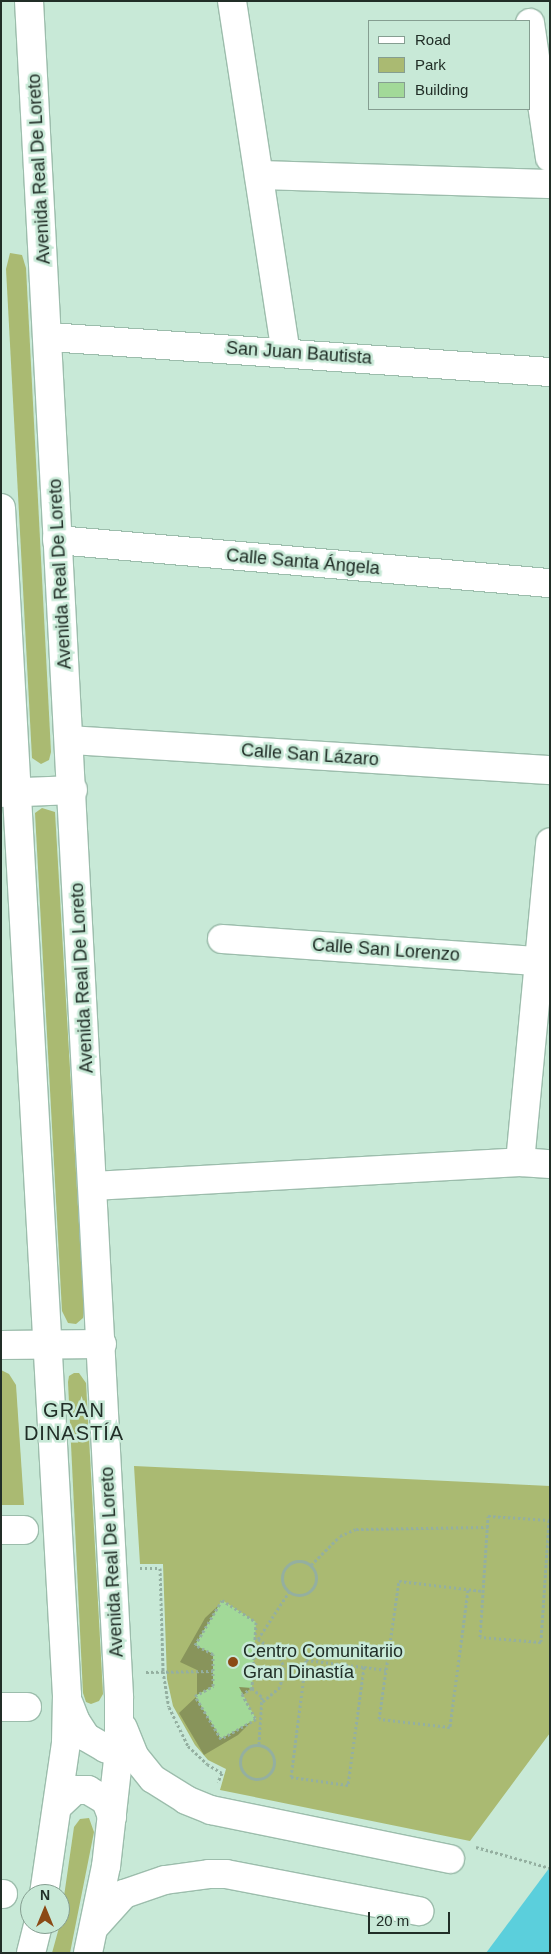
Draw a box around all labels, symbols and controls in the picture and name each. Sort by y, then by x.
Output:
legend [368,20,531,110]
text: Road [415,31,451,48]
text: Park [415,56,446,73]
street label: Avenida Real De Loreto [23,73,55,265]
text: Building [415,81,468,98]
street label: San Juan Bautista [225,337,373,369]
street label: Avenida Real De Loreto [44,478,76,670]
street label: Calle Santa Ángela [225,545,381,579]
street label: Calle San Lázaro [240,739,380,771]
street label: Avenida Real De Loreto [66,882,98,1074]
street label: Calle San Lorenzo [311,934,461,966]
district label: GRAN DINASTÍA [23,1398,125,1445]
street label: Avenida Real De Loreto [96,1466,128,1658]
place label: Centro Comunitariio Gran Dinastía [243,1641,403,1684]
marker: Centro Comunitariio Gran Dinastía [227,1656,239,1668]
north arrow [20,1884,70,1934]
text: N [40,1887,50,1903]
scale bar [371,1902,454,1934]
text: 20 m [376,1912,409,1929]

